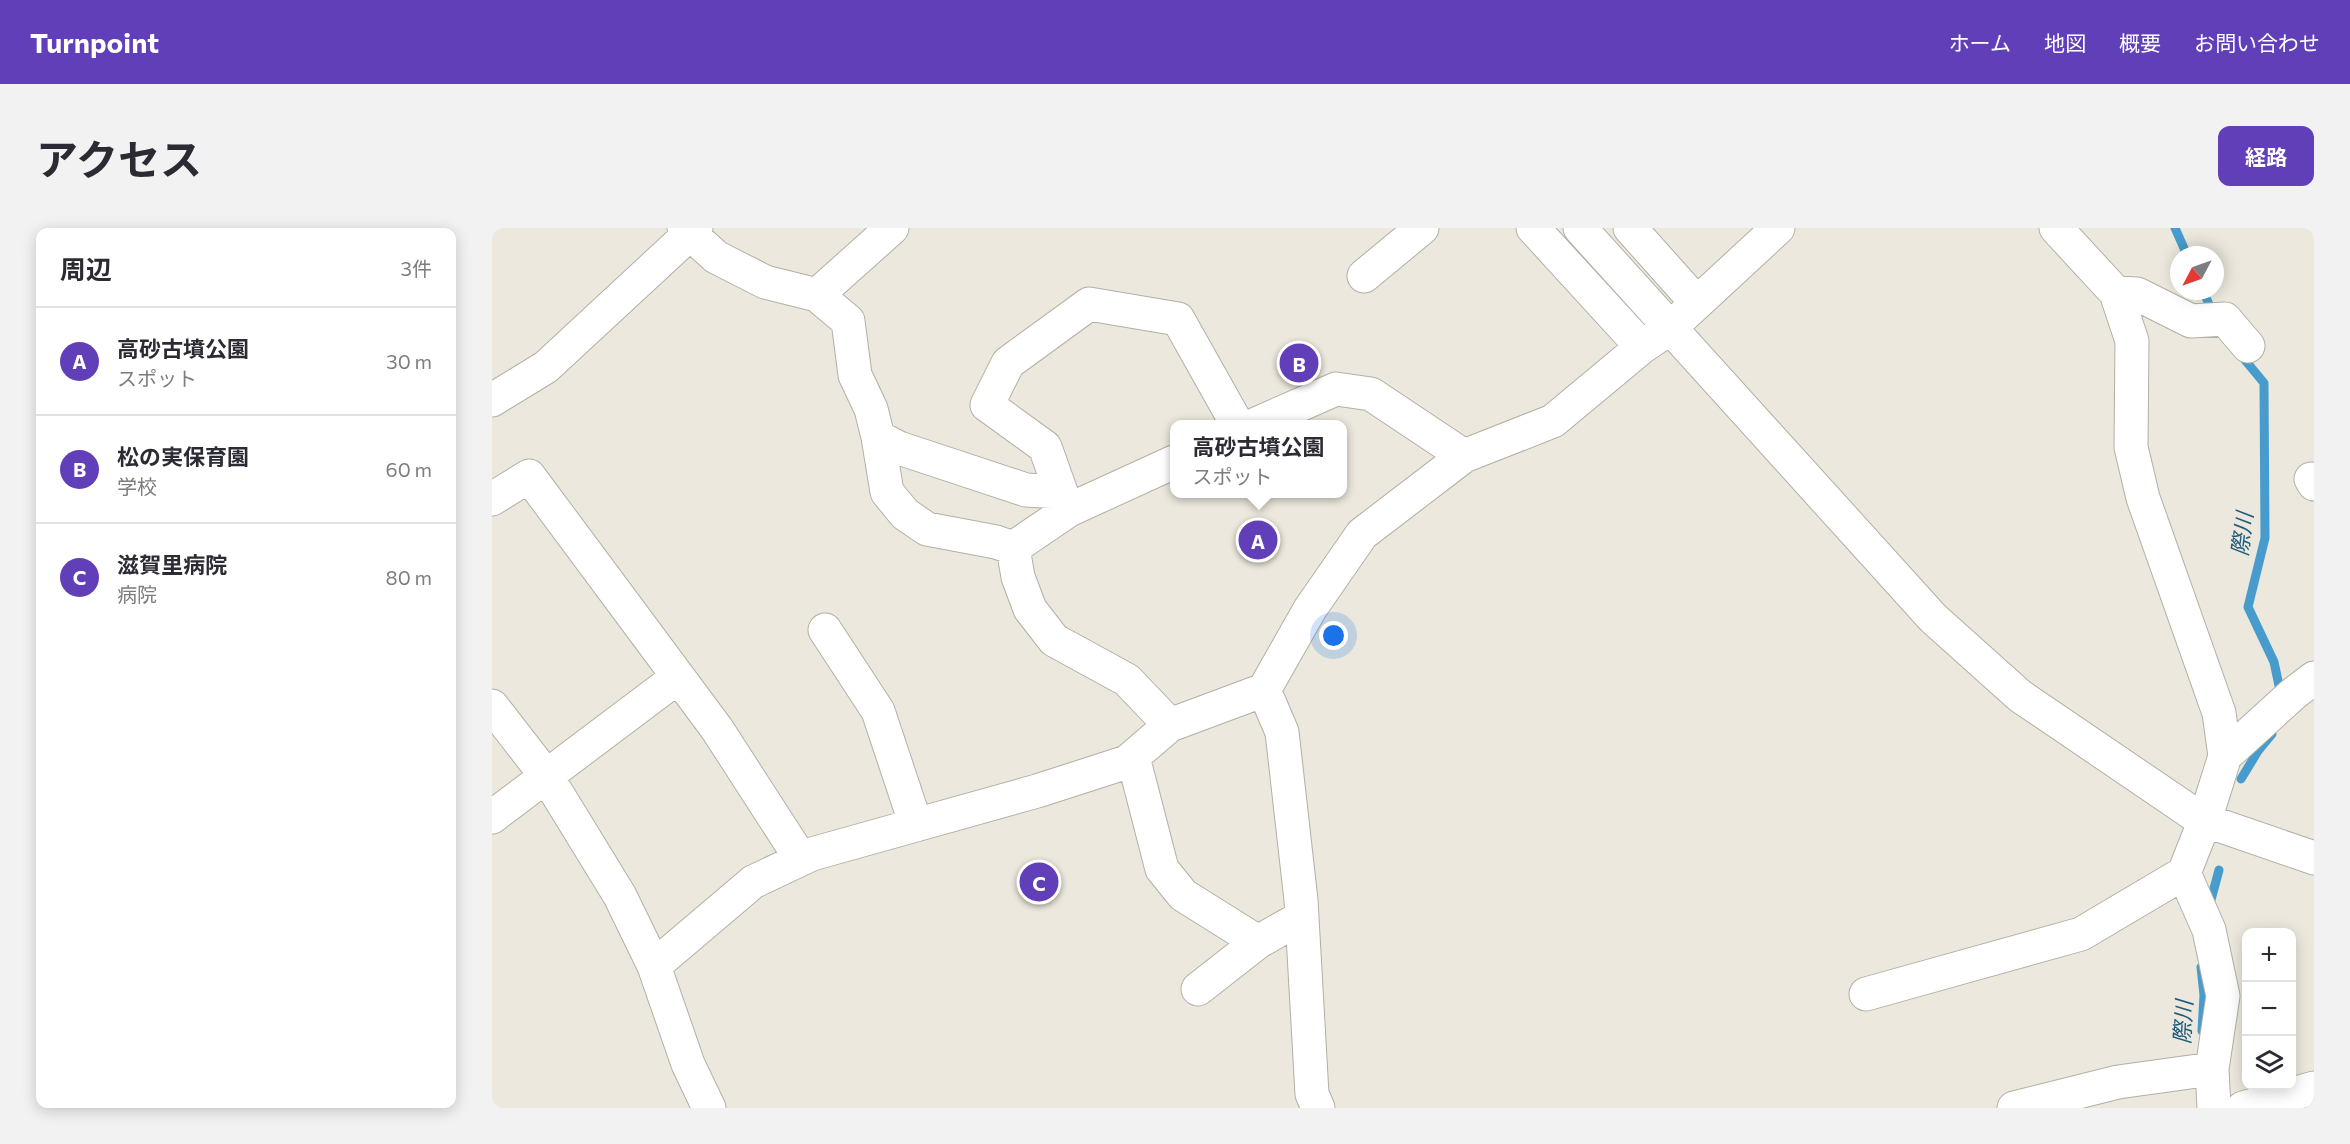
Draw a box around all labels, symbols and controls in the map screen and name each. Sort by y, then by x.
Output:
text: Turnpoint [30,25,159,59]
text: ホーム [1949,30,2011,55]
text: 地図 [2044,30,2086,55]
text: 概要 [2119,30,2161,55]
text: お問い合わせ [2194,30,2320,55]
button: 経路 [2218,126,2314,186]
text: アクセス [36,132,202,184]
north arrow [2170,246,2224,300]
text: 周辺 [60,253,112,284]
text: 3件 [401,256,432,280]
text: 高砂古墳公園 [117,335,249,362]
pin: B [1280,340,1318,386]
text: A [72,349,87,373]
text: 30 m [386,349,432,373]
text: スポット [117,366,197,390]
popup [1170,420,1347,498]
text: 高砂古墳公園 [1192,433,1325,460]
text: 松の実保育園 [117,443,249,470]
text: B [73,457,86,481]
text: 60 m [386,457,432,481]
text: スポット [1192,464,1272,488]
text: 学校 [117,474,157,498]
water label: 際川 [2225,508,2258,557]
pin: A [1238,518,1278,562]
text: 滋賀里病院 [117,551,227,578]
text: C [73,565,86,589]
text: 80 m [386,565,432,589]
text: 病院 [117,582,157,606]
your location [1319,621,1348,650]
pin: C [1020,860,1058,904]
map controls [2242,928,2296,1090]
button: + [2242,928,2296,982]
button: − [2242,982,2296,1036]
water label: 際川 [2168,997,2197,1045]
button: layers [2242,1036,2296,1090]

